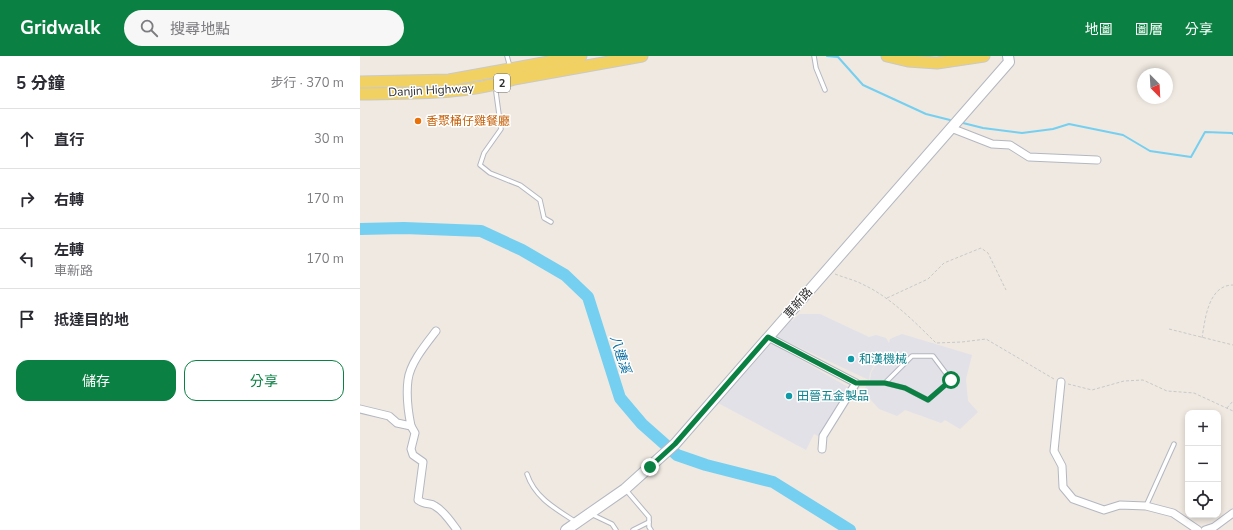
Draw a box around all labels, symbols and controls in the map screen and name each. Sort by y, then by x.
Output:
search box [124,10,404,46]
text: Gridwalk [20,15,100,41]
icon: search [138,17,160,39]
text: 搜尋地點 [170,19,230,39]
text: 地圖 [1085,20,1113,39]
text: 圖層 [1135,20,1163,39]
text: 分享 [1185,20,1213,39]
north arrow [1137,68,1173,104]
text: 5 分鐘 [16,72,65,95]
text: 步行 · 370 m [270,74,344,92]
road number: 2 [494,74,510,92]
street label: Danjin Highway [388,80,475,100]
place label: 香聚桶仔雞餐廳 [426,113,510,129]
marker: 香聚桶仔雞餐廳 [413,116,423,126]
icon: ahead [16,128,38,150]
text: 直行 [54,130,84,150]
text: 30 m [314,130,344,148]
icon: right [16,188,38,210]
text: 右轉 [54,190,84,210]
text: 170 m [306,190,344,208]
text: 左轉 [54,240,84,260]
icon: left [16,248,38,270]
text: 170 m [306,250,344,268]
text: 車新路 [54,262,93,280]
street label: 車新路 [780,284,816,322]
icon: arrive [16,308,38,330]
text: 抵達目的地 [54,310,129,330]
water label: 八連溪 [605,333,635,378]
place label: 和漢機械 [859,351,907,367]
marker: 和漢機械 [846,354,856,364]
button: 儲存 [16,360,176,401]
button: 分享 [184,360,344,401]
route start [942,371,960,389]
place label: 田晉五金製品 [797,388,869,404]
marker: 田晉五金製品 [784,391,794,401]
map controls [1185,410,1221,518]
button: + [1185,410,1221,446]
button: − [1185,446,1221,482]
route end [641,458,659,476]
button: locate [1185,482,1221,518]

